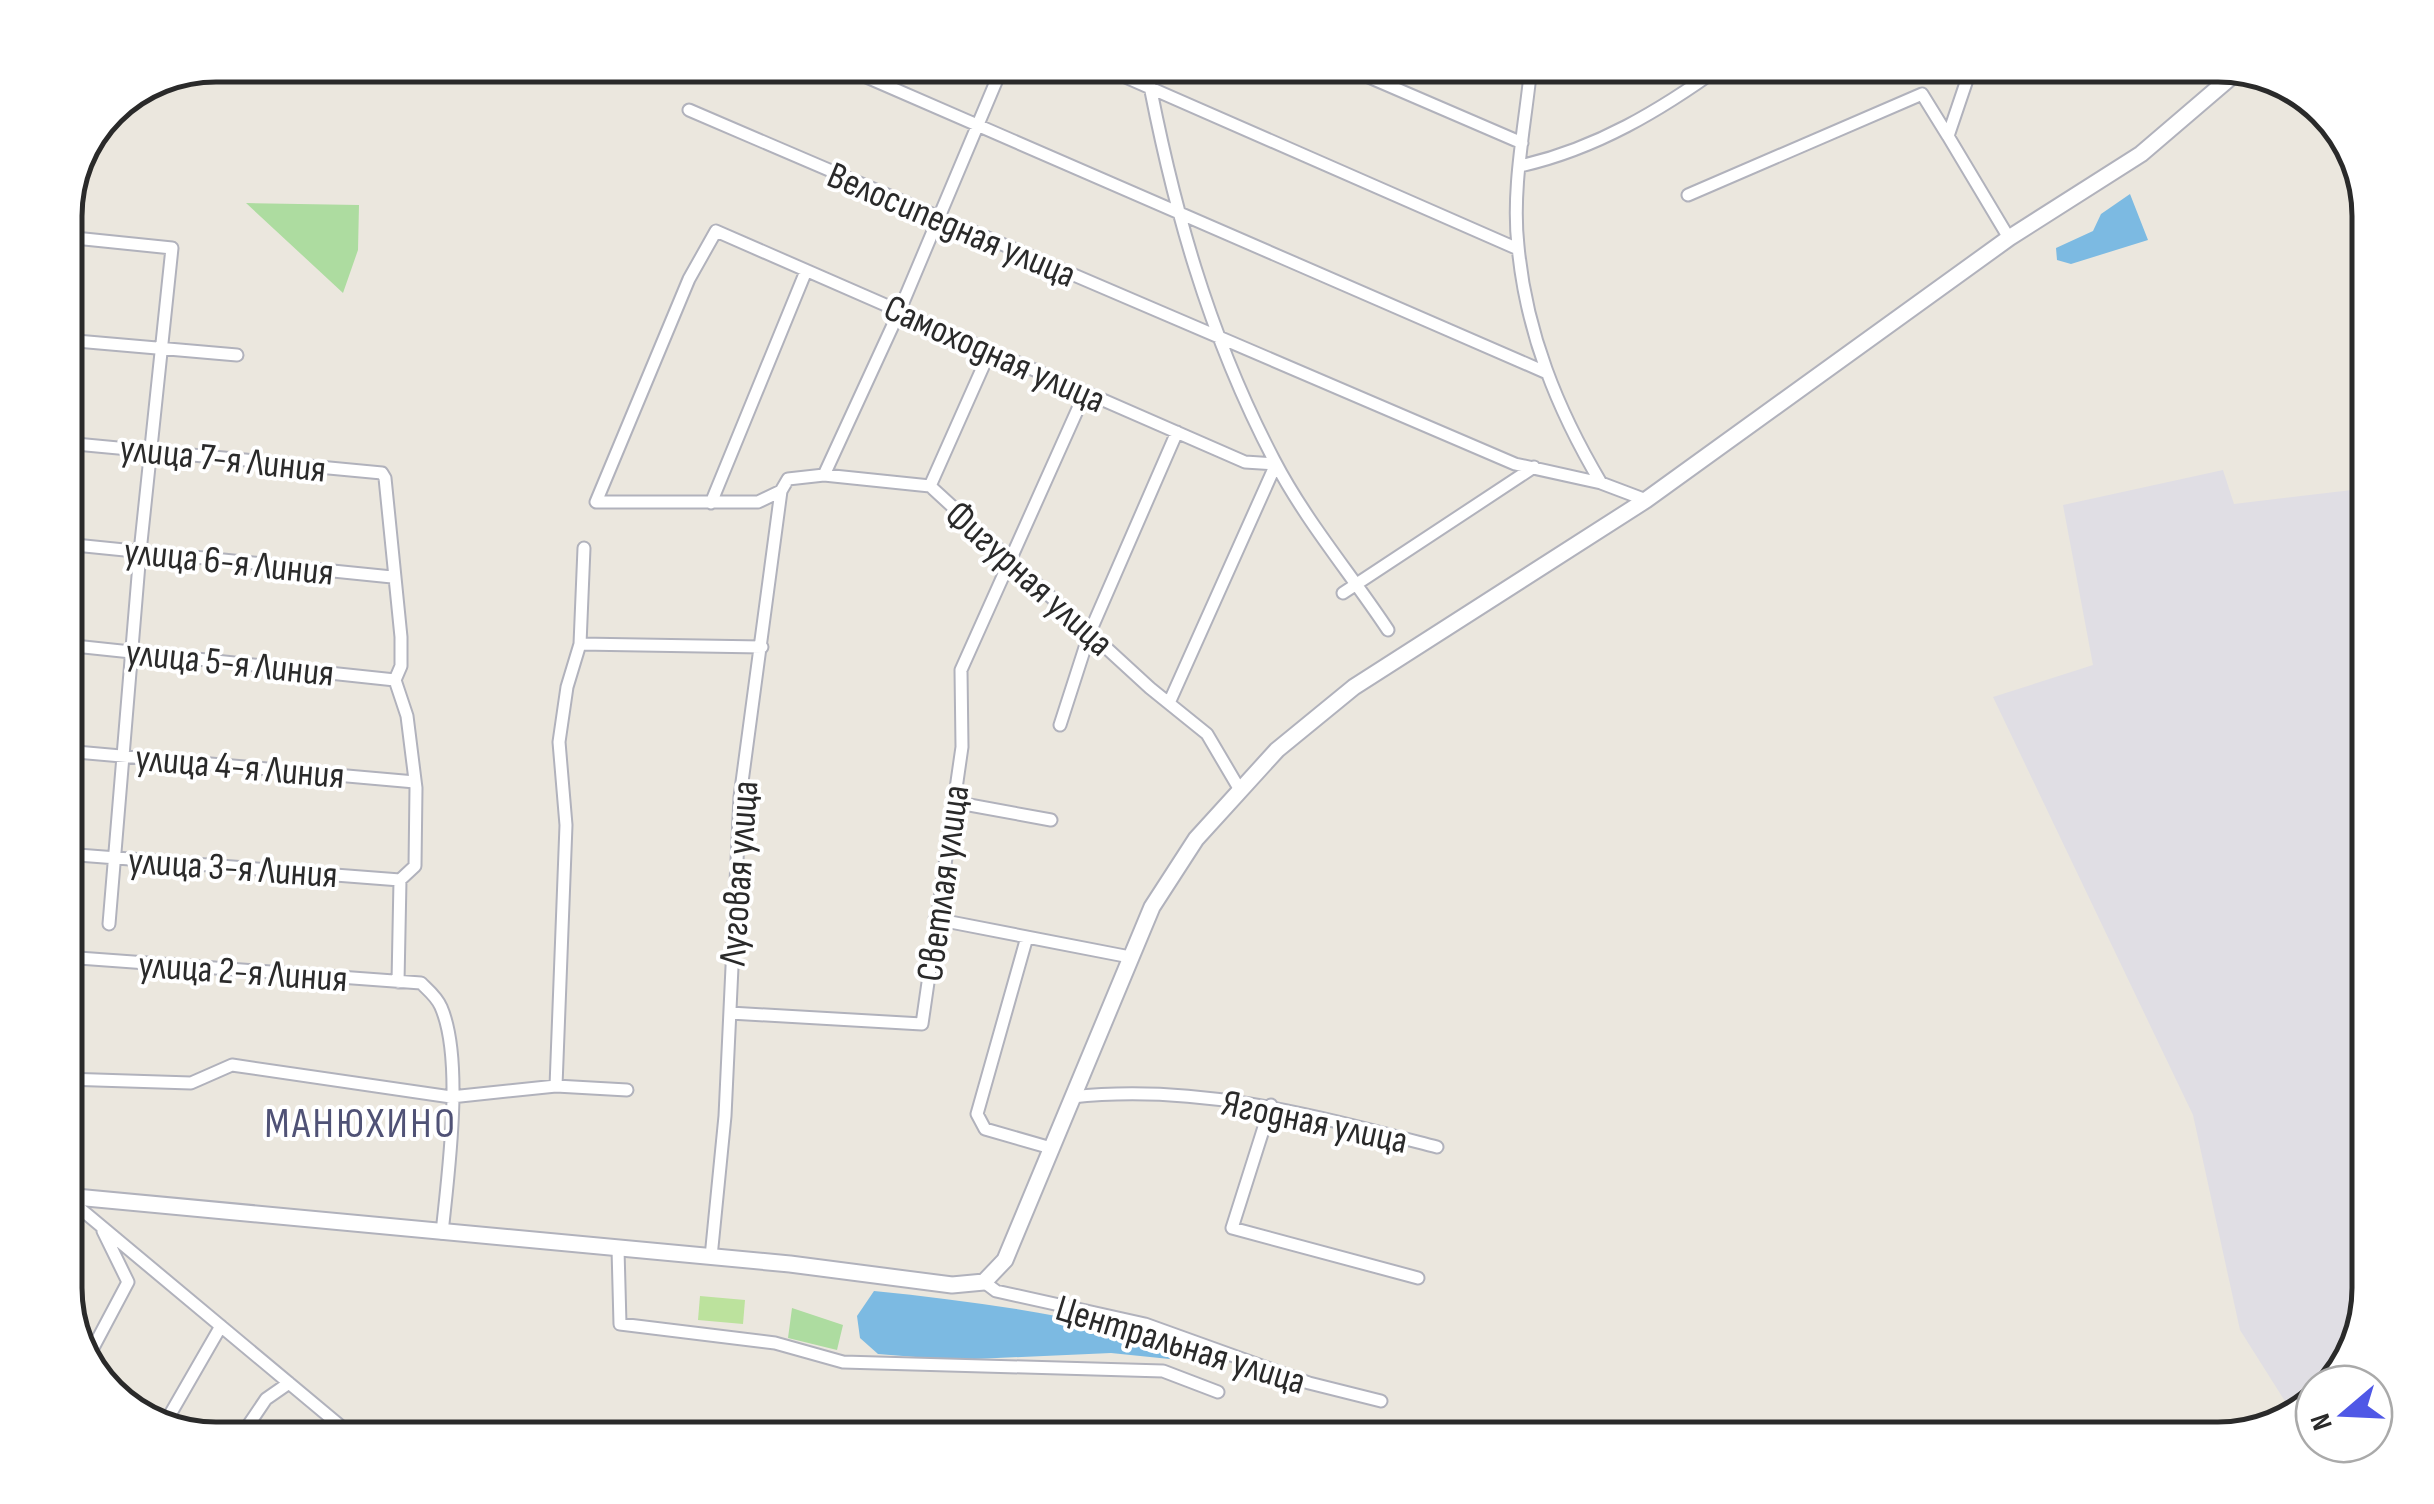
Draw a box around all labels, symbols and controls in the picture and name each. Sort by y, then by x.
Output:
street label: Велосипедная улица [821,153,1082,298]
street label: Самоходная улица [877,286,1112,423]
street label: улица 7-я Линия [118,426,328,493]
street label: Фигурная улица [936,492,1122,666]
street label: улица 6-я Линия [122,529,336,596]
street label: улица 5-я Линия [124,630,336,697]
street label: улица 4-я Линия [134,736,346,799]
street label: Луговая улица [711,779,768,968]
street label: Светлая улица [907,782,980,984]
street label: улица 3-я Линия [127,839,339,898]
street label: улица 2-я Линия [137,943,349,1002]
street label: Ягодная улица [1218,1081,1412,1164]
district label: МАНЮХИНО [265,1099,457,1150]
street label: Центральная улица [1050,1286,1311,1405]
north arrow [2294,1364,2394,1464]
text: N [2304,1409,2340,1434]

